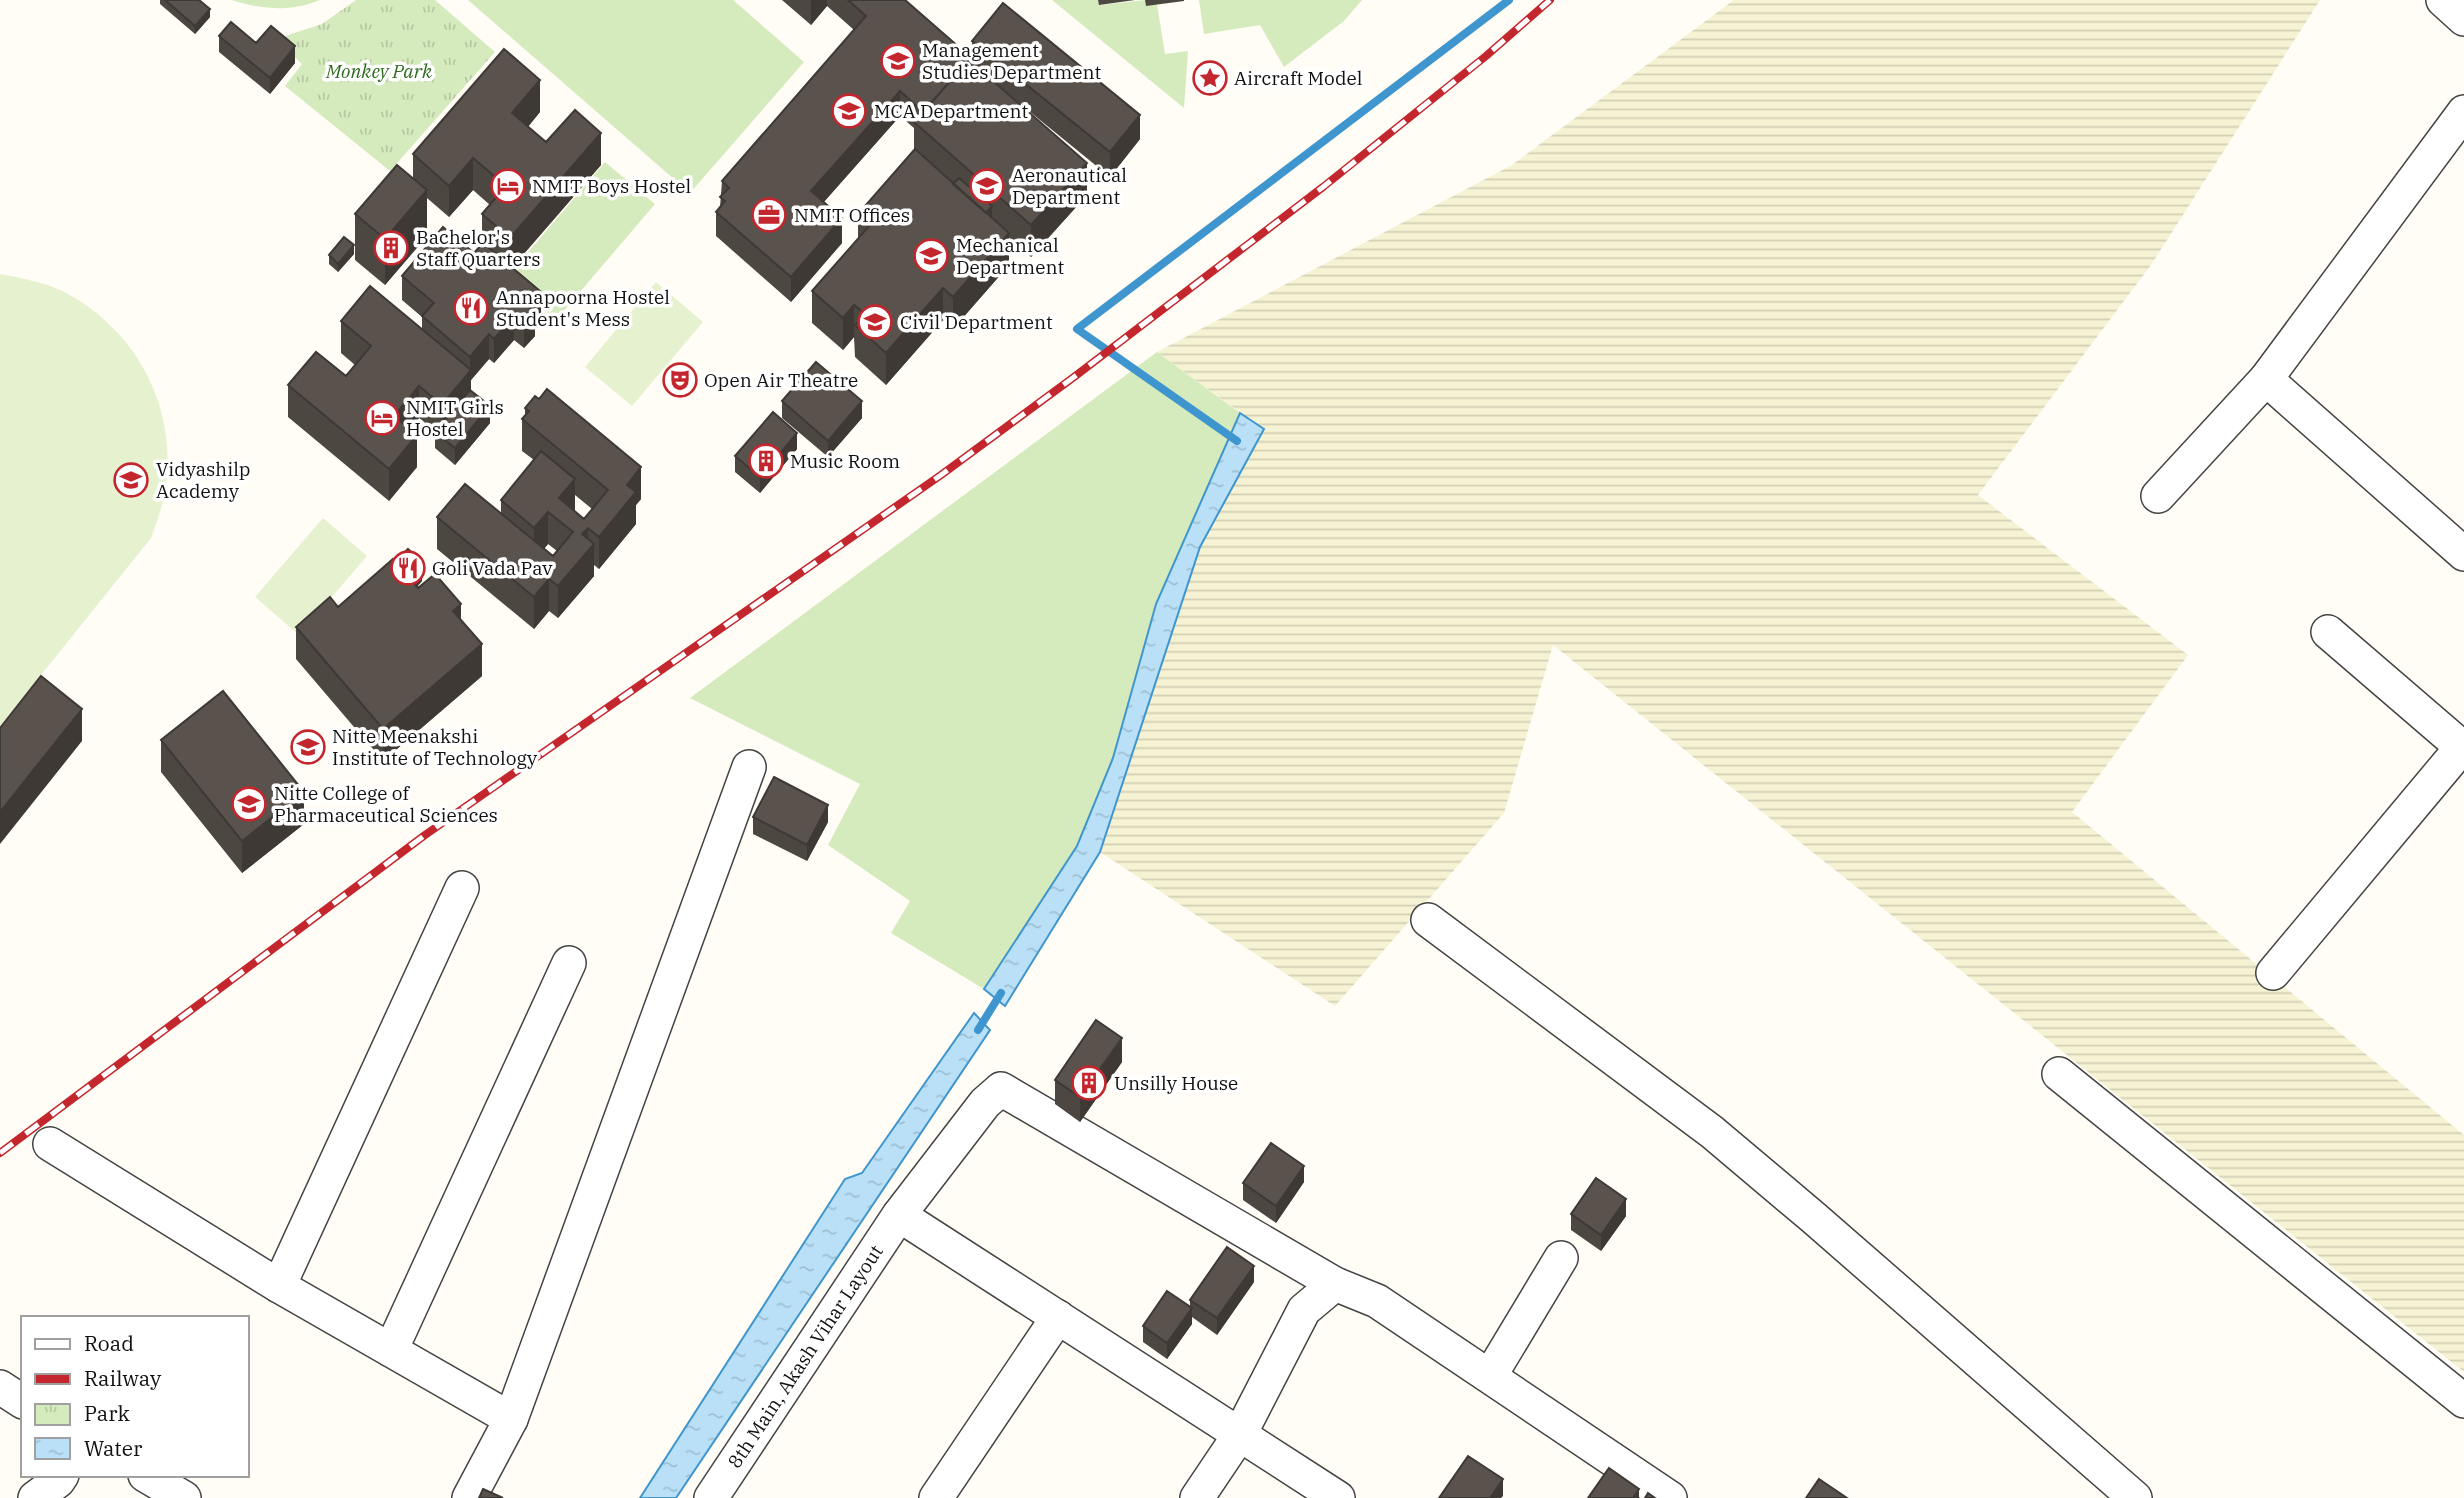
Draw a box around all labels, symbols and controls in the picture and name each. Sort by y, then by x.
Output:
place label: Management Studies Department [922,38,1102,84]
school or university icon: Management Studies Department [879,42,917,80]
park label: Monkey Park [325,59,433,83]
place icon: Aircraft Model [1191,59,1229,97]
place label: Aircraft Model [1234,66,1363,90]
school or university icon: MCA Department [830,92,868,130]
place label: MCA Department [874,99,1029,123]
place label: Aeronautical Department [1012,163,1127,209]
hotel icon: NMIT Boys Hostel [489,167,527,205]
school or university icon: Aeronautical Department [968,167,1006,205]
place label: NMIT Boys Hostel [532,174,691,198]
office icon: NMIT Offices [750,196,788,234]
place label: NMIT Offices [794,203,910,227]
place label: Bachelor's Staff Quarters [416,225,541,271]
building icon: Bachelor's Staff Quarters [372,229,410,267]
place label: Mechanical Department [956,233,1065,279]
school or university icon: Mechanical Department [912,237,950,275]
place label: Annapoorna Hostel Student's Mess [496,285,670,331]
restaurant icon: Annapoorna Hostel Student's Mess [452,289,490,327]
school or university icon: Civil Department [856,303,894,341]
place label: Civil Department [900,310,1053,334]
theatre icon: Open Air Theatre [661,361,699,399]
place label: Open Air Theatre [704,368,858,392]
place label: NMIT Girls Hostel [406,395,504,441]
hotel icon: NMIT Girls Hostel [363,399,401,437]
building icon: Music Room [747,442,785,480]
place label: Music Room [790,449,900,473]
place label: Vidyashilp Academy [156,457,251,503]
school or university icon: Vidyashilp Academy [112,461,150,499]
restaurant icon: Goli Vada Pav [389,549,427,587]
place label: Goli Vada Pav [432,556,553,580]
place label: Nitte Meenakshi Institute of Technology [332,724,538,770]
school or university icon: Nitte Meenakshi Institute of Technology [289,728,327,766]
place label: Nitte College of Pharmaceutical Sciences [274,781,498,827]
school or university icon: Nitte College of Pharmaceutical Sciences [230,785,268,823]
building icon: Unsilly House [1070,1064,1108,1102]
place label: Unsilly House [1114,1071,1238,1095]
street label: 8th Main, Akash Vihar Layout [722,1240,888,1473]
legend [21,1316,248,1477]
text: Road [84,1329,134,1357]
text: Railway [84,1364,162,1392]
text: Park [84,1399,131,1427]
text: Water [84,1434,143,1462]

